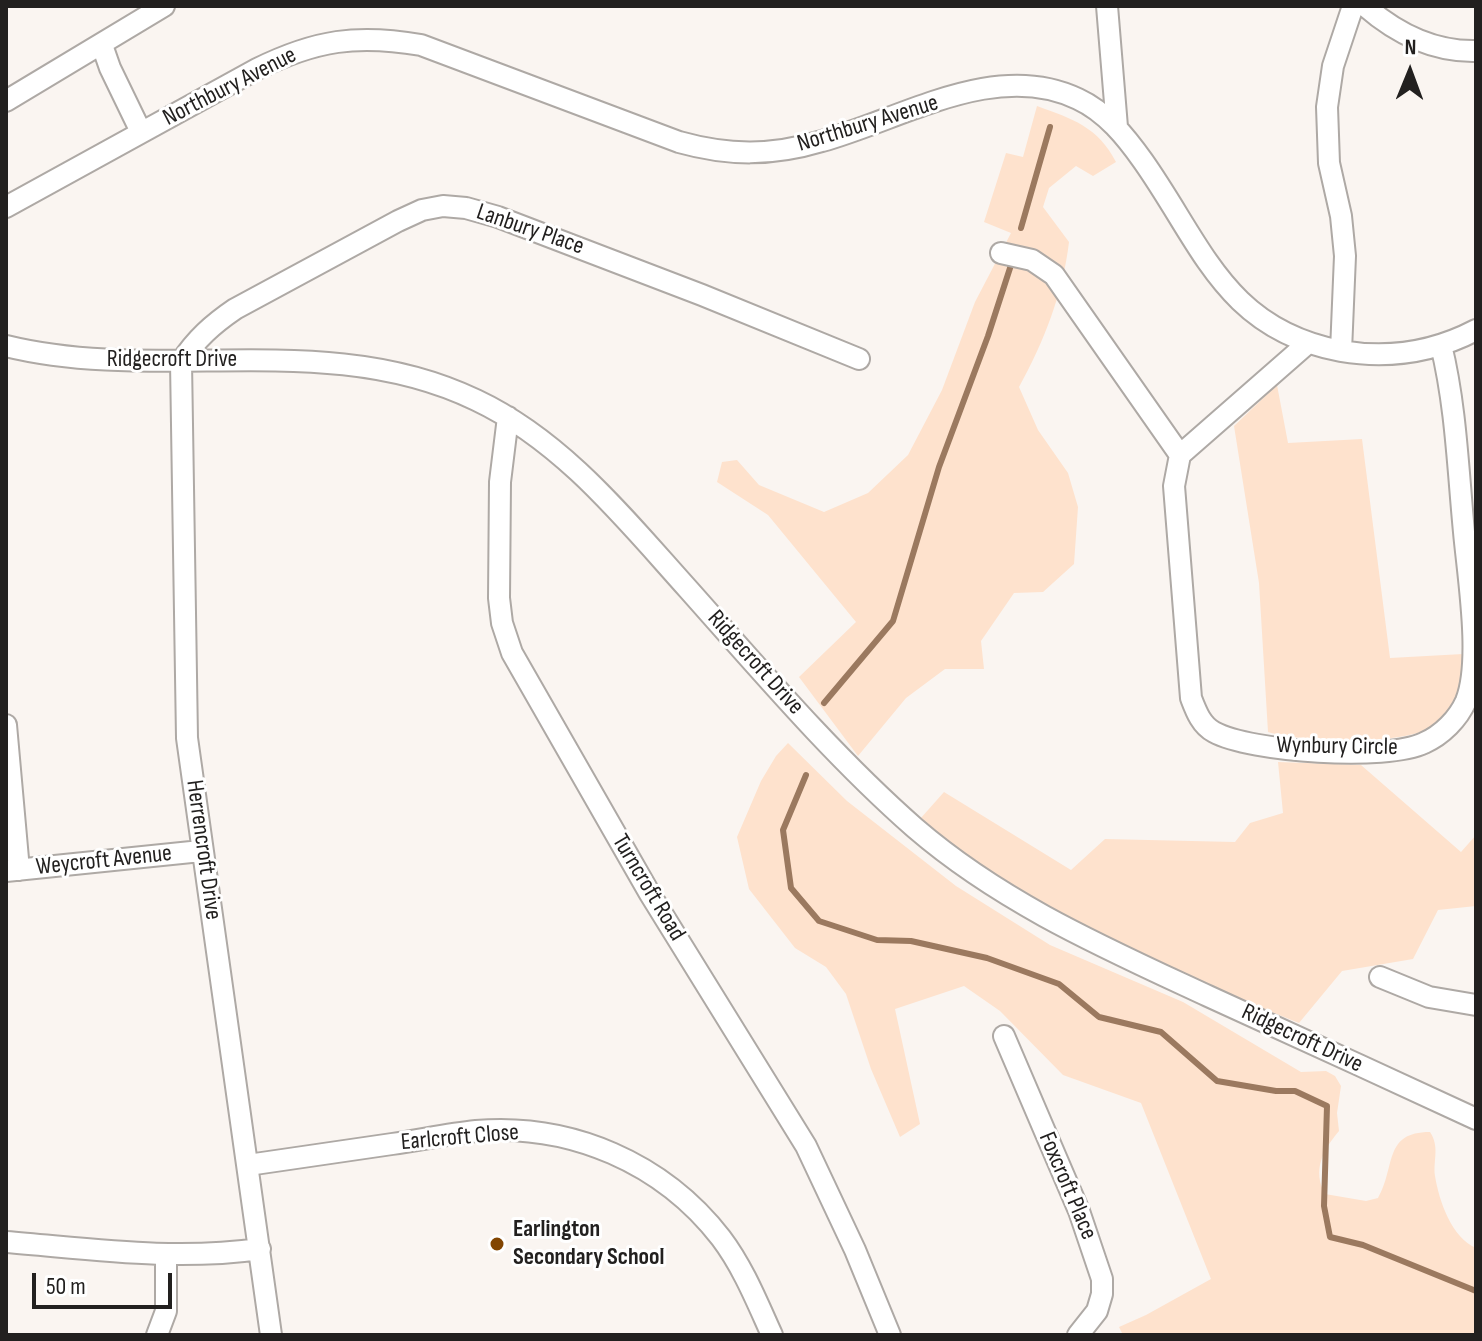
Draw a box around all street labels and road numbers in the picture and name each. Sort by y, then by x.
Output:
street label: Northbury Avenue [159,41,301,133]
street label: Northbury Avenue [794,89,942,159]
street label: Lanbury Place [473,198,587,262]
street label: Ridgecroft Drive [107,346,237,374]
street label: Ridgecroft Drive [701,605,809,721]
street label: Wynbury Circle [1276,732,1398,762]
street label: Herrencroft Drive [179,778,227,922]
street label: Turncroft Road [605,830,691,946]
street label: Weycroft Avenue [35,840,173,882]
street label: Ridgecroft Drive [1237,998,1367,1080]
street label: Earlcroft Close [400,1118,520,1158]
street label: Foxcroft Place [1031,1128,1103,1244]

